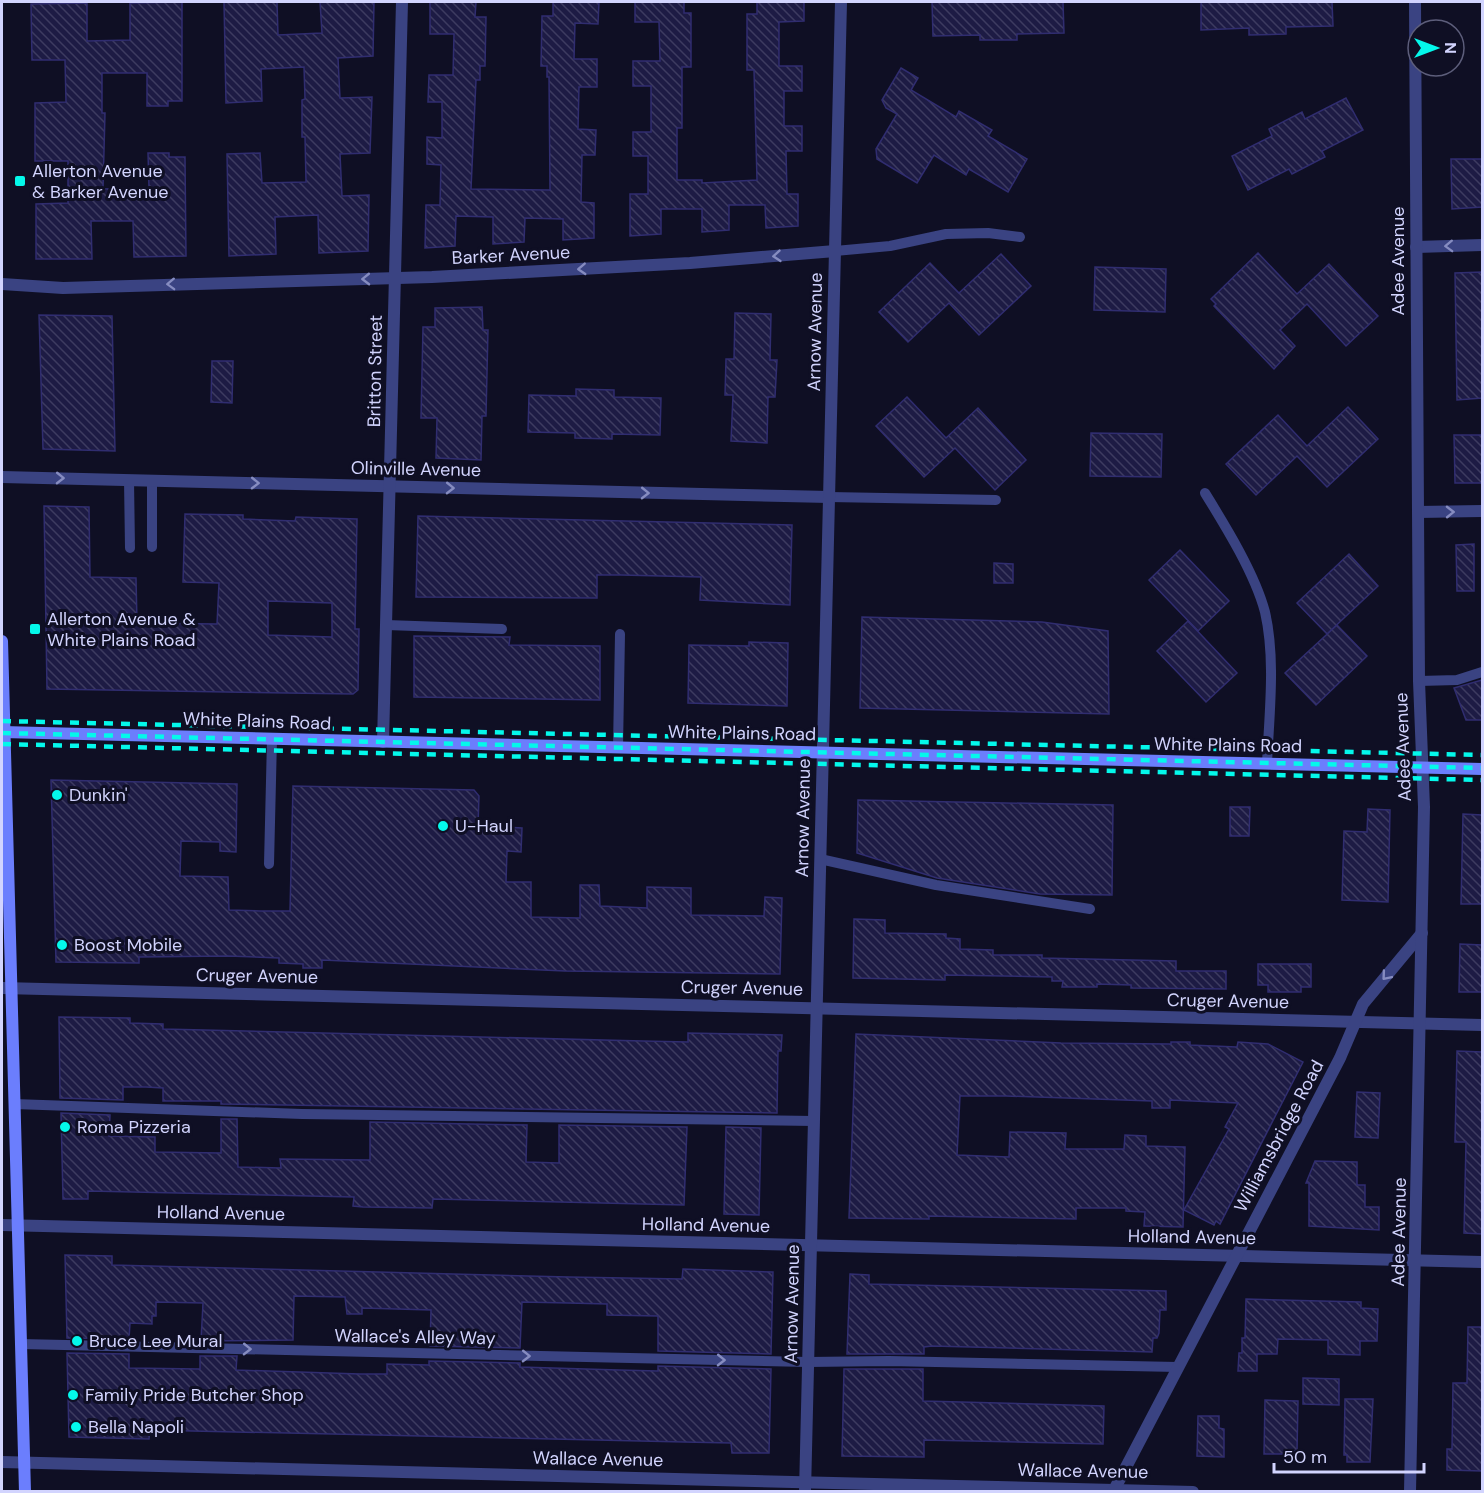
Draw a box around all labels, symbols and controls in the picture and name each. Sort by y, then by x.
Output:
north arrow [1406,18,1466,78]
text: N [1440,42,1461,54]
place label: Allerton Avenue & Barker Avenue [32,159,169,204]
marker: Allerton Avenue & Barker Avenue [13,174,27,188]
street label: Adee Avenue [1386,206,1410,316]
street label: Barker Avenue [451,240,571,270]
one-way arrow [1445,240,1454,252]
one-way arrow [772,249,781,262]
one-way arrow [578,262,587,275]
street label: Arnow Avenue [802,272,828,392]
one-way arrow [362,273,371,285]
one-way arrow [167,277,176,290]
street label: Britton Street [362,315,388,427]
street label: Olinville Avenue [351,456,481,482]
one-way arrow [55,472,64,485]
one-way arrow [250,477,259,490]
one-way arrow [445,482,454,495]
one-way arrow [640,487,649,499]
one-way arrow [1446,506,1455,518]
place label: Allerton Avenue & White Plains Road [47,607,196,652]
marker: Allerton Avenue & White Plains Road [28,622,42,636]
street label: Adee Avenue [1389,692,1417,802]
street label: White Plains Road [182,706,332,736]
street label: White Plains Road [668,720,816,746]
street label: White Plains Road [1154,732,1302,758]
street label: Arnow Avenue [790,758,816,878]
place label: Dunkin' [69,783,128,807]
marker: Dunkin' [50,788,64,802]
place label: U-Haul [455,814,513,838]
marker: U-Haul [436,819,450,833]
place label: Boost Mobile [74,933,182,957]
marker: Boost Mobile [55,938,69,952]
street label: Cruger Avenue [196,963,318,989]
one-way arrow [1383,969,1394,980]
street label: Cruger Avenue [681,975,803,1001]
street label: Cruger Avenue [1167,988,1289,1014]
street label: Williamsbridge Road [1229,1056,1329,1216]
place label: Roma Pizzeria [77,1115,191,1139]
marker: Roma Pizzeria [58,1120,72,1134]
street label: Adee Avenue [1386,1177,1412,1287]
street label: Holland Avenue [157,1200,285,1226]
street label: Holland Avenue [642,1212,770,1238]
street label: Holland Avenue [1128,1224,1256,1250]
street label: Arnow Avenue [779,1244,805,1364]
street label: Wallace's Alley Way [334,1324,496,1350]
place label: Bruce Lee Mural [89,1329,222,1353]
marker: Bruce Lee Mural [70,1334,84,1348]
one-way arrow [243,1343,252,1355]
one-way arrow [522,1350,531,1362]
one-way arrow [716,1354,725,1367]
place label: Family Pride Butcher Shop [85,1383,304,1407]
marker: Family Pride Butcher Shop [66,1388,80,1402]
place label: Bella Napoli [88,1415,184,1439]
marker: Bella Napoli [69,1420,83,1434]
scale bar [1274,1436,1424,1474]
text: 50 m [1283,1445,1327,1469]
street label: Wallace Avenue [532,1446,664,1472]
street label: Wallace Avenue [1017,1458,1149,1484]

